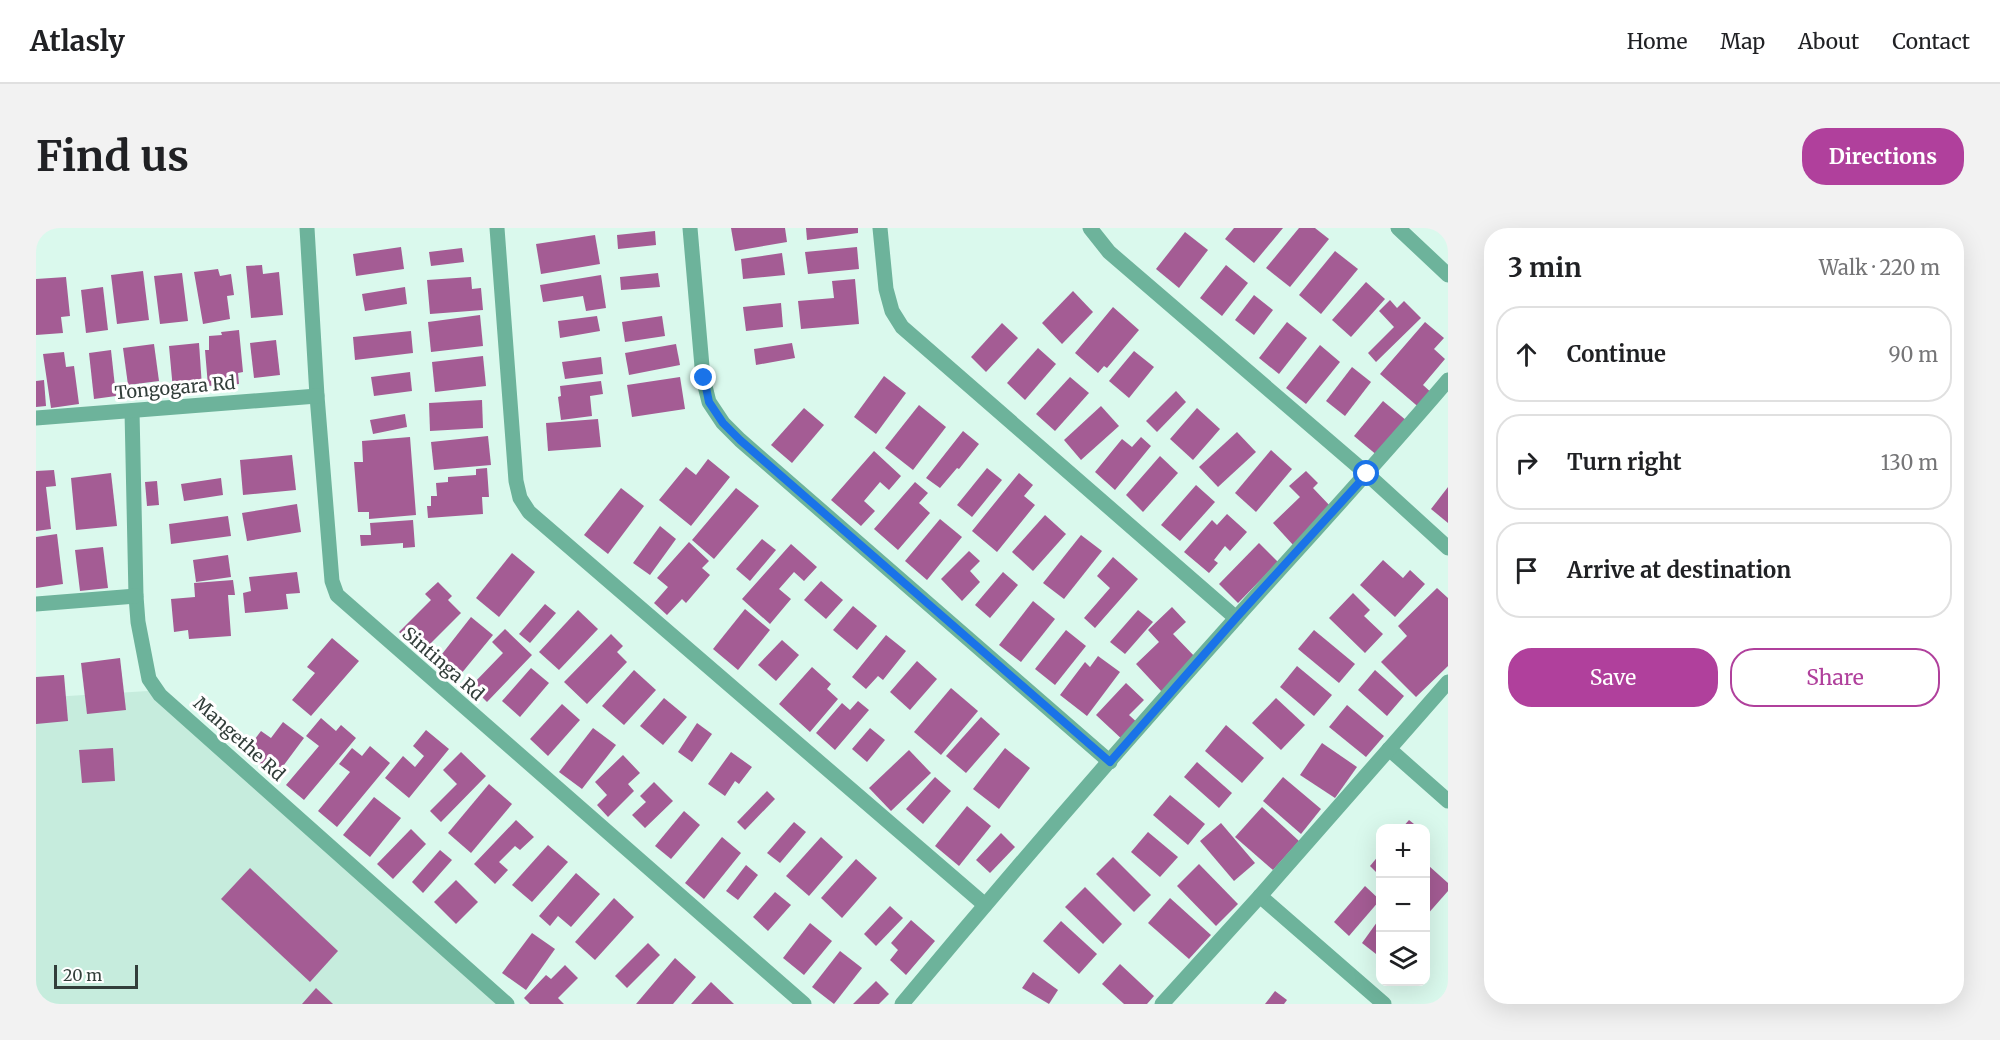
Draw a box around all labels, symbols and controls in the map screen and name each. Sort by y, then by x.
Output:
text: Atlasly [30,23,125,59]
text: Home [1627,28,1687,55]
text: Map [1720,28,1765,55]
text: About [1798,28,1859,55]
text: Contact [1892,28,1970,55]
button: Directions [1802,128,1964,185]
text: Find us [36,130,189,182]
text: 3 min [1508,251,1582,284]
text: Walk · 220 m [1819,255,1940,280]
icon: ahead [1510,338,1543,371]
text: Continue [1567,340,1666,368]
text: 90 m [1888,342,1938,367]
route end [690,364,716,390]
street label: Tongogara Rd [114,371,236,404]
icon: right [1510,446,1543,479]
text: Turn right [1567,448,1681,476]
text: 130 m [1881,450,1938,475]
route start [1353,460,1379,486]
icon: arrive [1510,554,1543,587]
text: Arrive at destination [1567,556,1791,584]
street label: Sintinga Rd [398,622,489,705]
button: Save [1508,648,1718,707]
button: Share [1730,648,1940,707]
street label: Mangethe Rd [189,692,290,786]
map controls [1376,824,1430,986]
button: + [1376,824,1430,878]
button: − [1376,878,1430,932]
button: layers [1376,932,1430,986]
scale bar [54,962,138,990]
text: 20 m [63,965,102,985]

